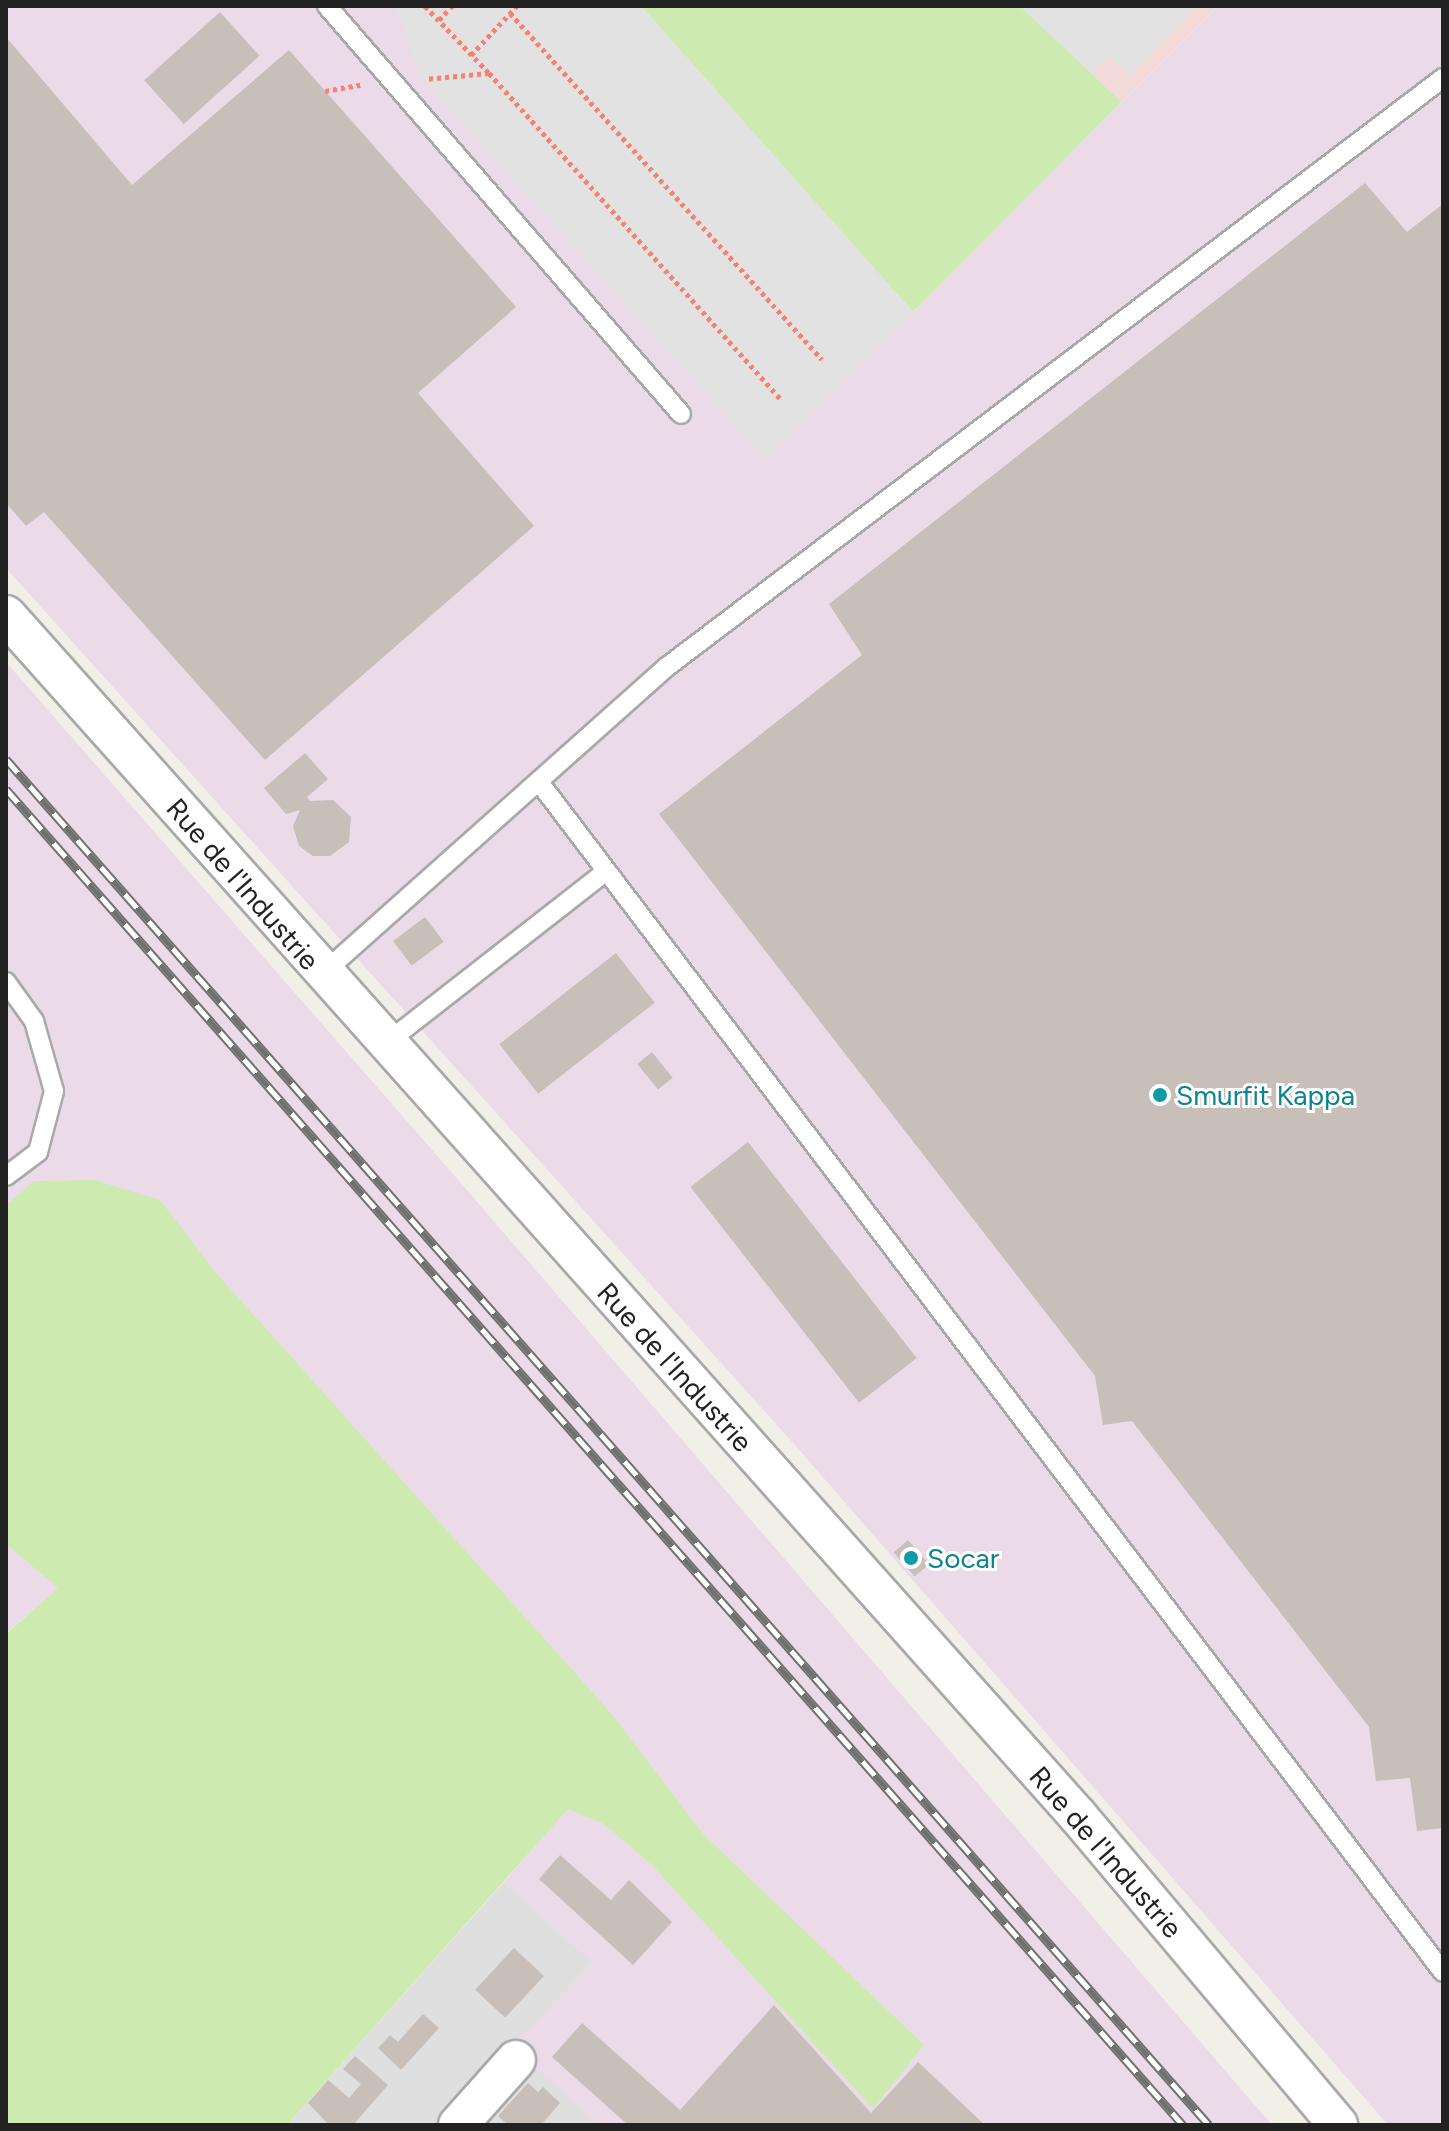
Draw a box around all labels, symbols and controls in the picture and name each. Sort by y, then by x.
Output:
street label: Rue de l'Industrie [160,792,326,976]
place label: Smurfit Kappa [1176,1078,1355,1112]
marker: Smurfit Kappa [1151,1086,1169,1104]
street label: Rue de l'Industrie [590,1276,760,1458]
place label: Socar [927,1541,999,1575]
marker: Socar [902,1549,920,1567]
street label: Rue de l'Industrie [1023,1760,1189,1944]

